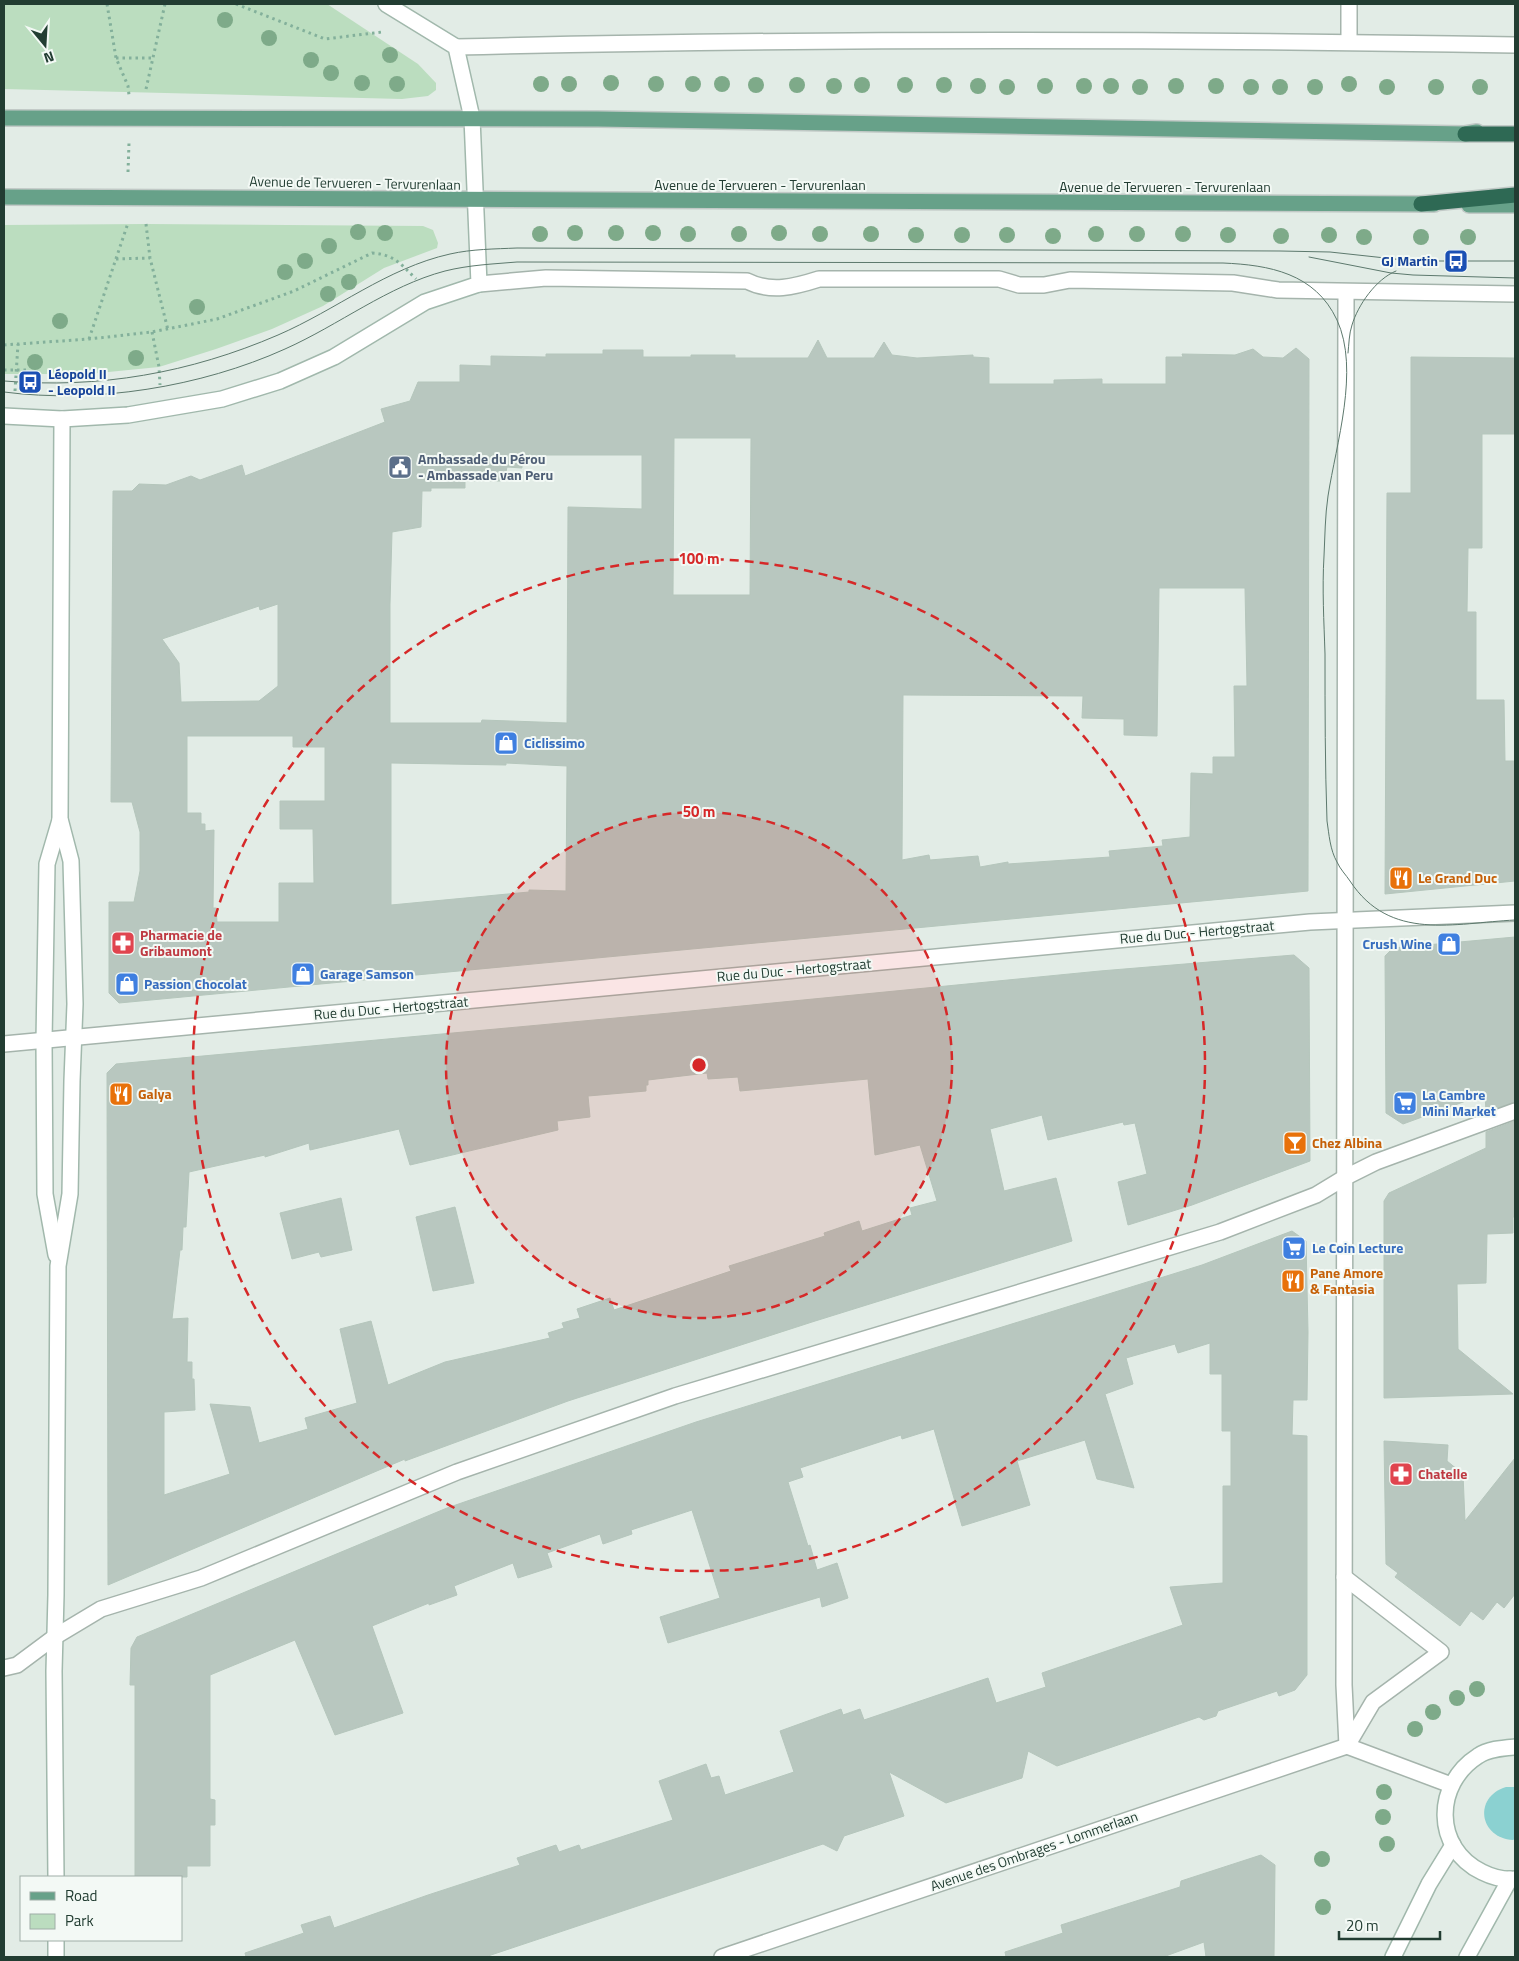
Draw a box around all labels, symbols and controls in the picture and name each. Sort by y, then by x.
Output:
north arrow [20,20,70,70]
text: N [41,46,57,69]
street label: Avenue de Tervueren - Tervurenlaan [249,170,461,195]
street label: Avenue de Tervueren - Tervurenlaan [654,174,866,195]
street label: Avenue de Tervueren - Tervurenlaan [1059,176,1271,197]
bus stop icon: GJ Martin [1443,248,1469,274]
place label: GJ Martin [1381,250,1438,271]
place label: Léopold II - Leopold II [48,363,116,400]
bus stop icon: Léopold II - Leopold II [17,369,43,395]
place label: Ambassade du Pérou - Ambassade van Peru [418,448,553,485]
public building icon: Ambassade du Pérou - Ambassade van Peru [387,454,413,480]
text: 100 m [678,547,720,570]
shop icon: Ciclissimo [493,730,519,756]
place label: Ciclissimo [524,732,585,753]
text: 50 m [683,800,715,823]
restaurant icon: Le Grand Duc [1388,865,1414,891]
place label: Le Grand Duc [1418,867,1497,888]
street label: Rue du Duc - Hertogstraat [1119,914,1275,949]
place label: Pharmacie de Gribaumont [140,924,222,961]
pharmacy icon: Pharmacie de Gribaumont [110,930,136,956]
shop icon: Crush Wine [1436,931,1462,957]
place label: Crush Wine [1363,933,1432,954]
street label: Rue du Duc - Hertogstraat [716,952,872,987]
shop icon: Garage Samson [290,961,316,987]
place label: Garage Samson [320,963,414,984]
shop icon: Passion Chocolat [114,971,140,997]
place label: Passion Chocolat [144,973,247,994]
street label: Rue du Duc - Hertogstraat [313,990,469,1025]
centre of rings [690,1056,708,1074]
restaurant icon: Galya [108,1081,134,1107]
place label: Galya [138,1083,172,1104]
place label: La Cambre Mini Market [1422,1084,1496,1121]
supermarket icon: La Cambre Mini Market [1392,1090,1418,1116]
bar icon: Chez Albina [1282,1130,1308,1156]
place label: Chez Albina [1312,1132,1382,1153]
supermarket icon: Le Coin Lecture [1281,1235,1307,1261]
place label: Le Coin Lecture [1312,1237,1403,1258]
place label: Pane Amore & Fantasia [1310,1262,1383,1299]
restaurant icon: Pane Amore & Fantasia [1280,1268,1306,1294]
pharmacy icon: Chatelle [1388,1461,1414,1487]
place label: Chatelle [1418,1463,1467,1484]
street label: Avenue des Ombrages - Lommerlaan [927,1805,1140,1896]
legend [20,1876,182,1941]
text: Road [65,1884,97,1907]
scale bar [1339,1908,1440,1940]
text: Park [65,1909,94,1932]
text: 20 m [1346,1914,1379,1937]

